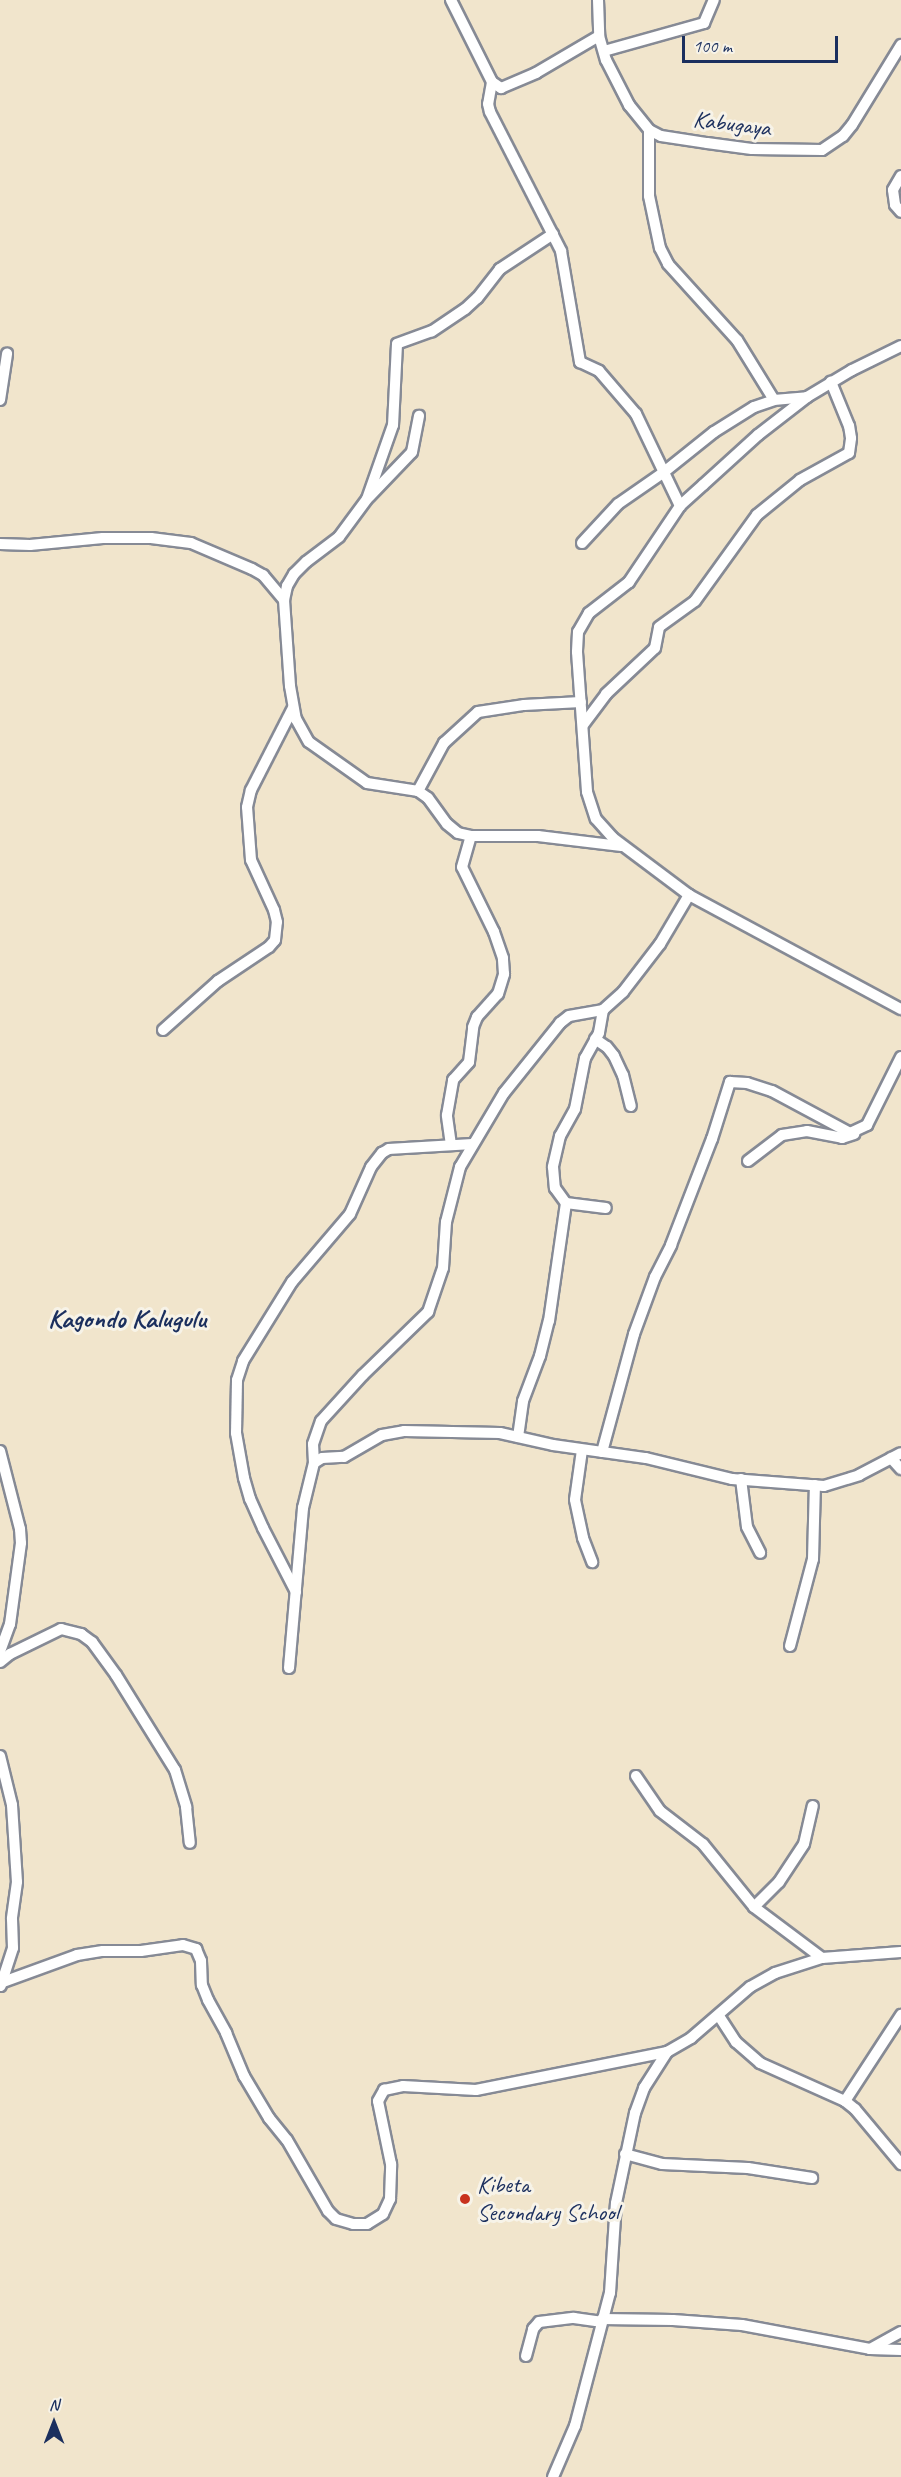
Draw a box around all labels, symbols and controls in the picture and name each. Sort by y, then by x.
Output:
scale bar [685,24,841,62]
text: 100 m [693,35,732,57]
street label: Kabugaya [692,105,772,143]
district label: Kagondo Kalugulu [48,1303,206,1335]
place label: Kibeta Secondary School [477,2171,617,2227]
marker: Kibeta Secondary School [458,2192,472,2206]
north arrow [24,2393,84,2453]
text: N [49,2395,59,2415]

